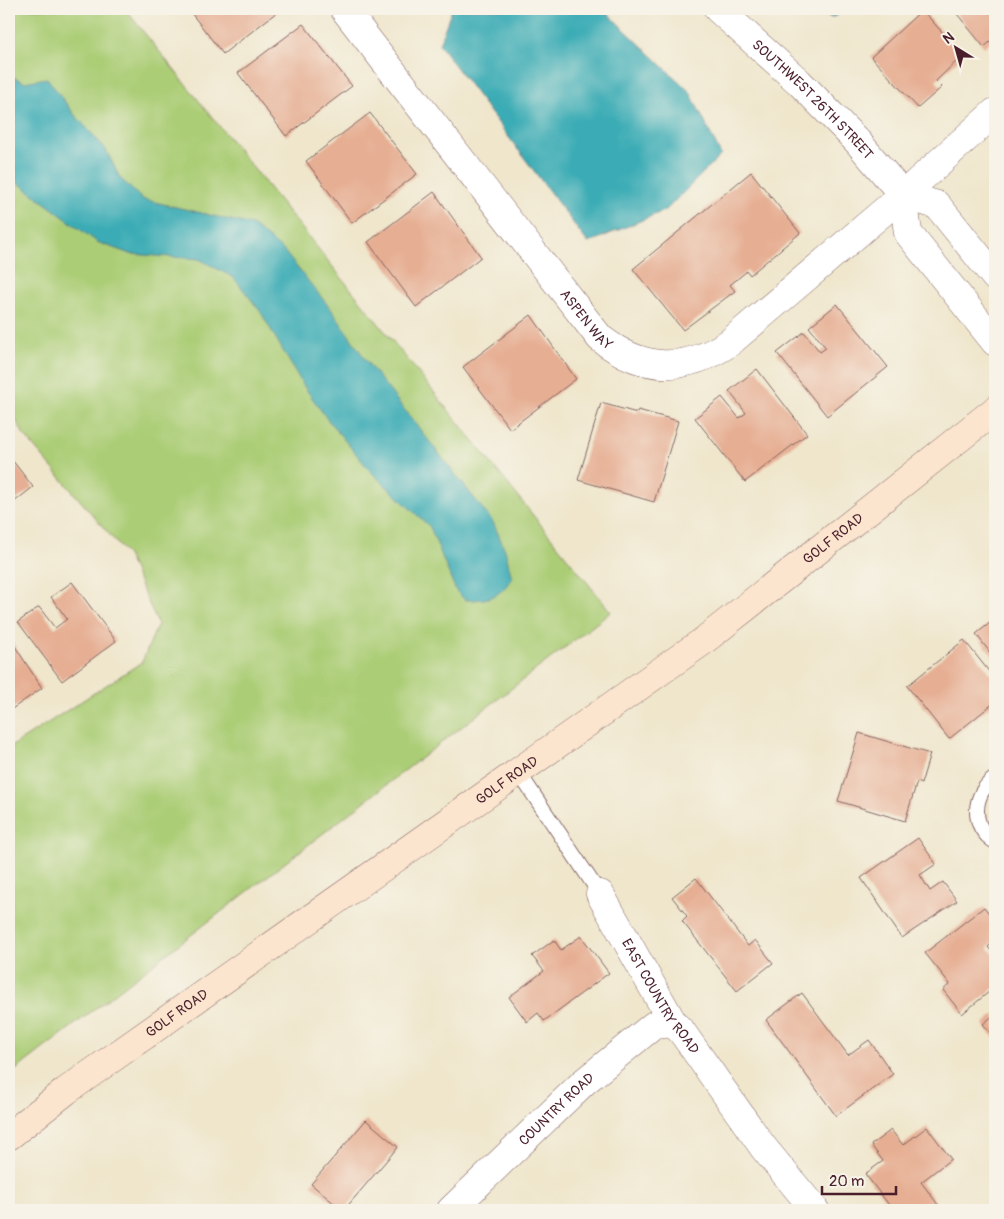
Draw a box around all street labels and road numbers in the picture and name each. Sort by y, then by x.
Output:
street label: SOUTHWEST 26TH STREET [749,36,877,163]
street label: ASPEN WAY [557,286,616,353]
street label: GOLF ROAD [799,509,867,568]
street label: GOLF ROAD [472,752,541,808]
street label: EAST COUNTRY ROAD [618,935,703,1057]
street label: GOLF ROAD [142,985,211,1041]
street label: COUNTRY ROAD [515,1069,597,1149]

